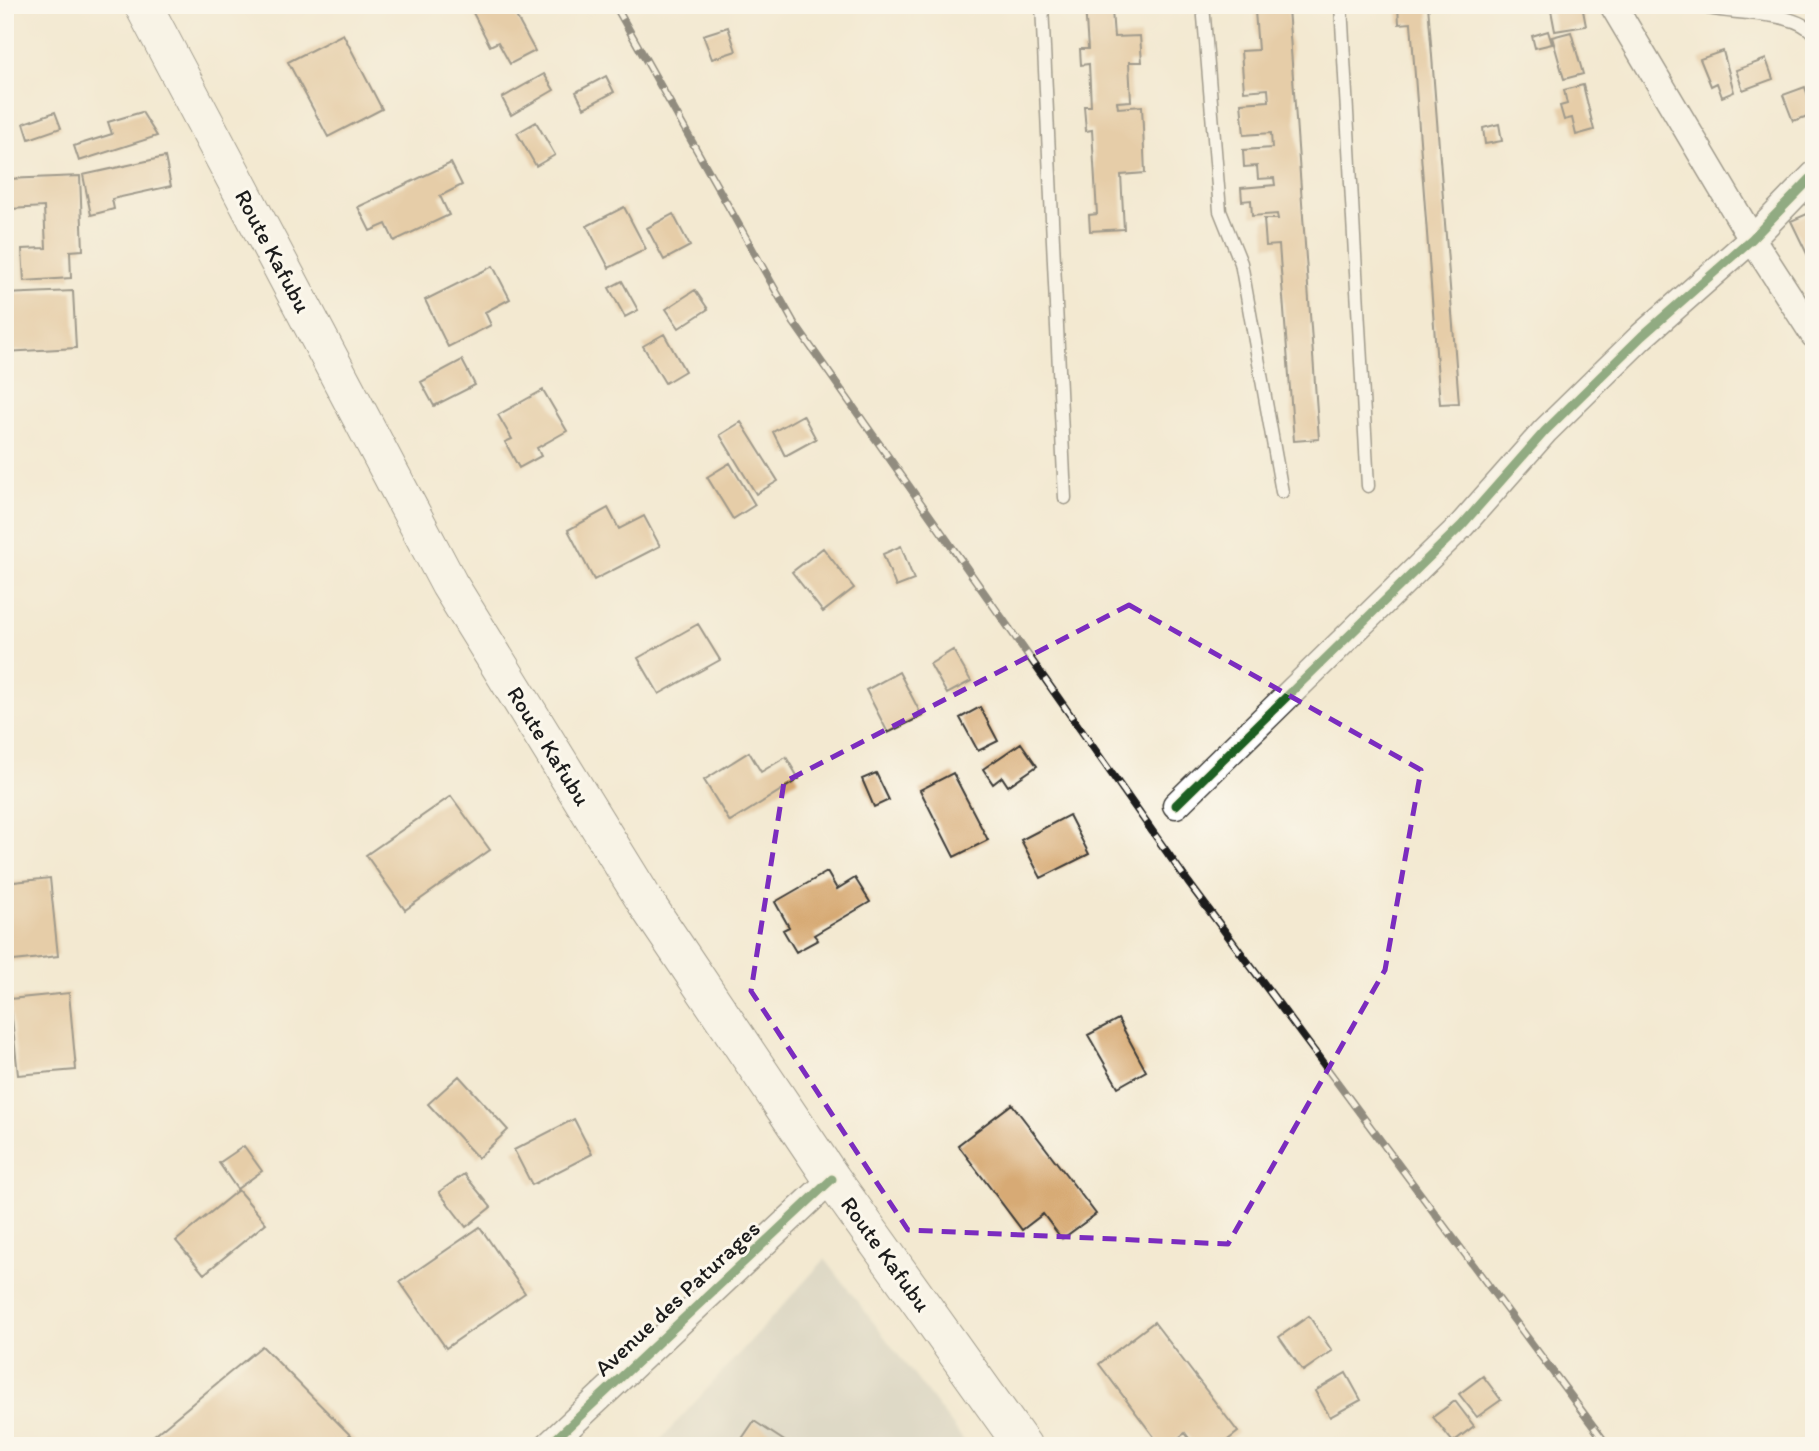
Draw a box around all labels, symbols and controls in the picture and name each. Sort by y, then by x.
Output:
street label: Route Kafubu [229,185,317,318]
street label: Route Kafubu [501,681,597,811]
street label: Route Kafubu [835,1191,937,1317]
street label: Avenue des Paturages [589,1214,765,1382]

